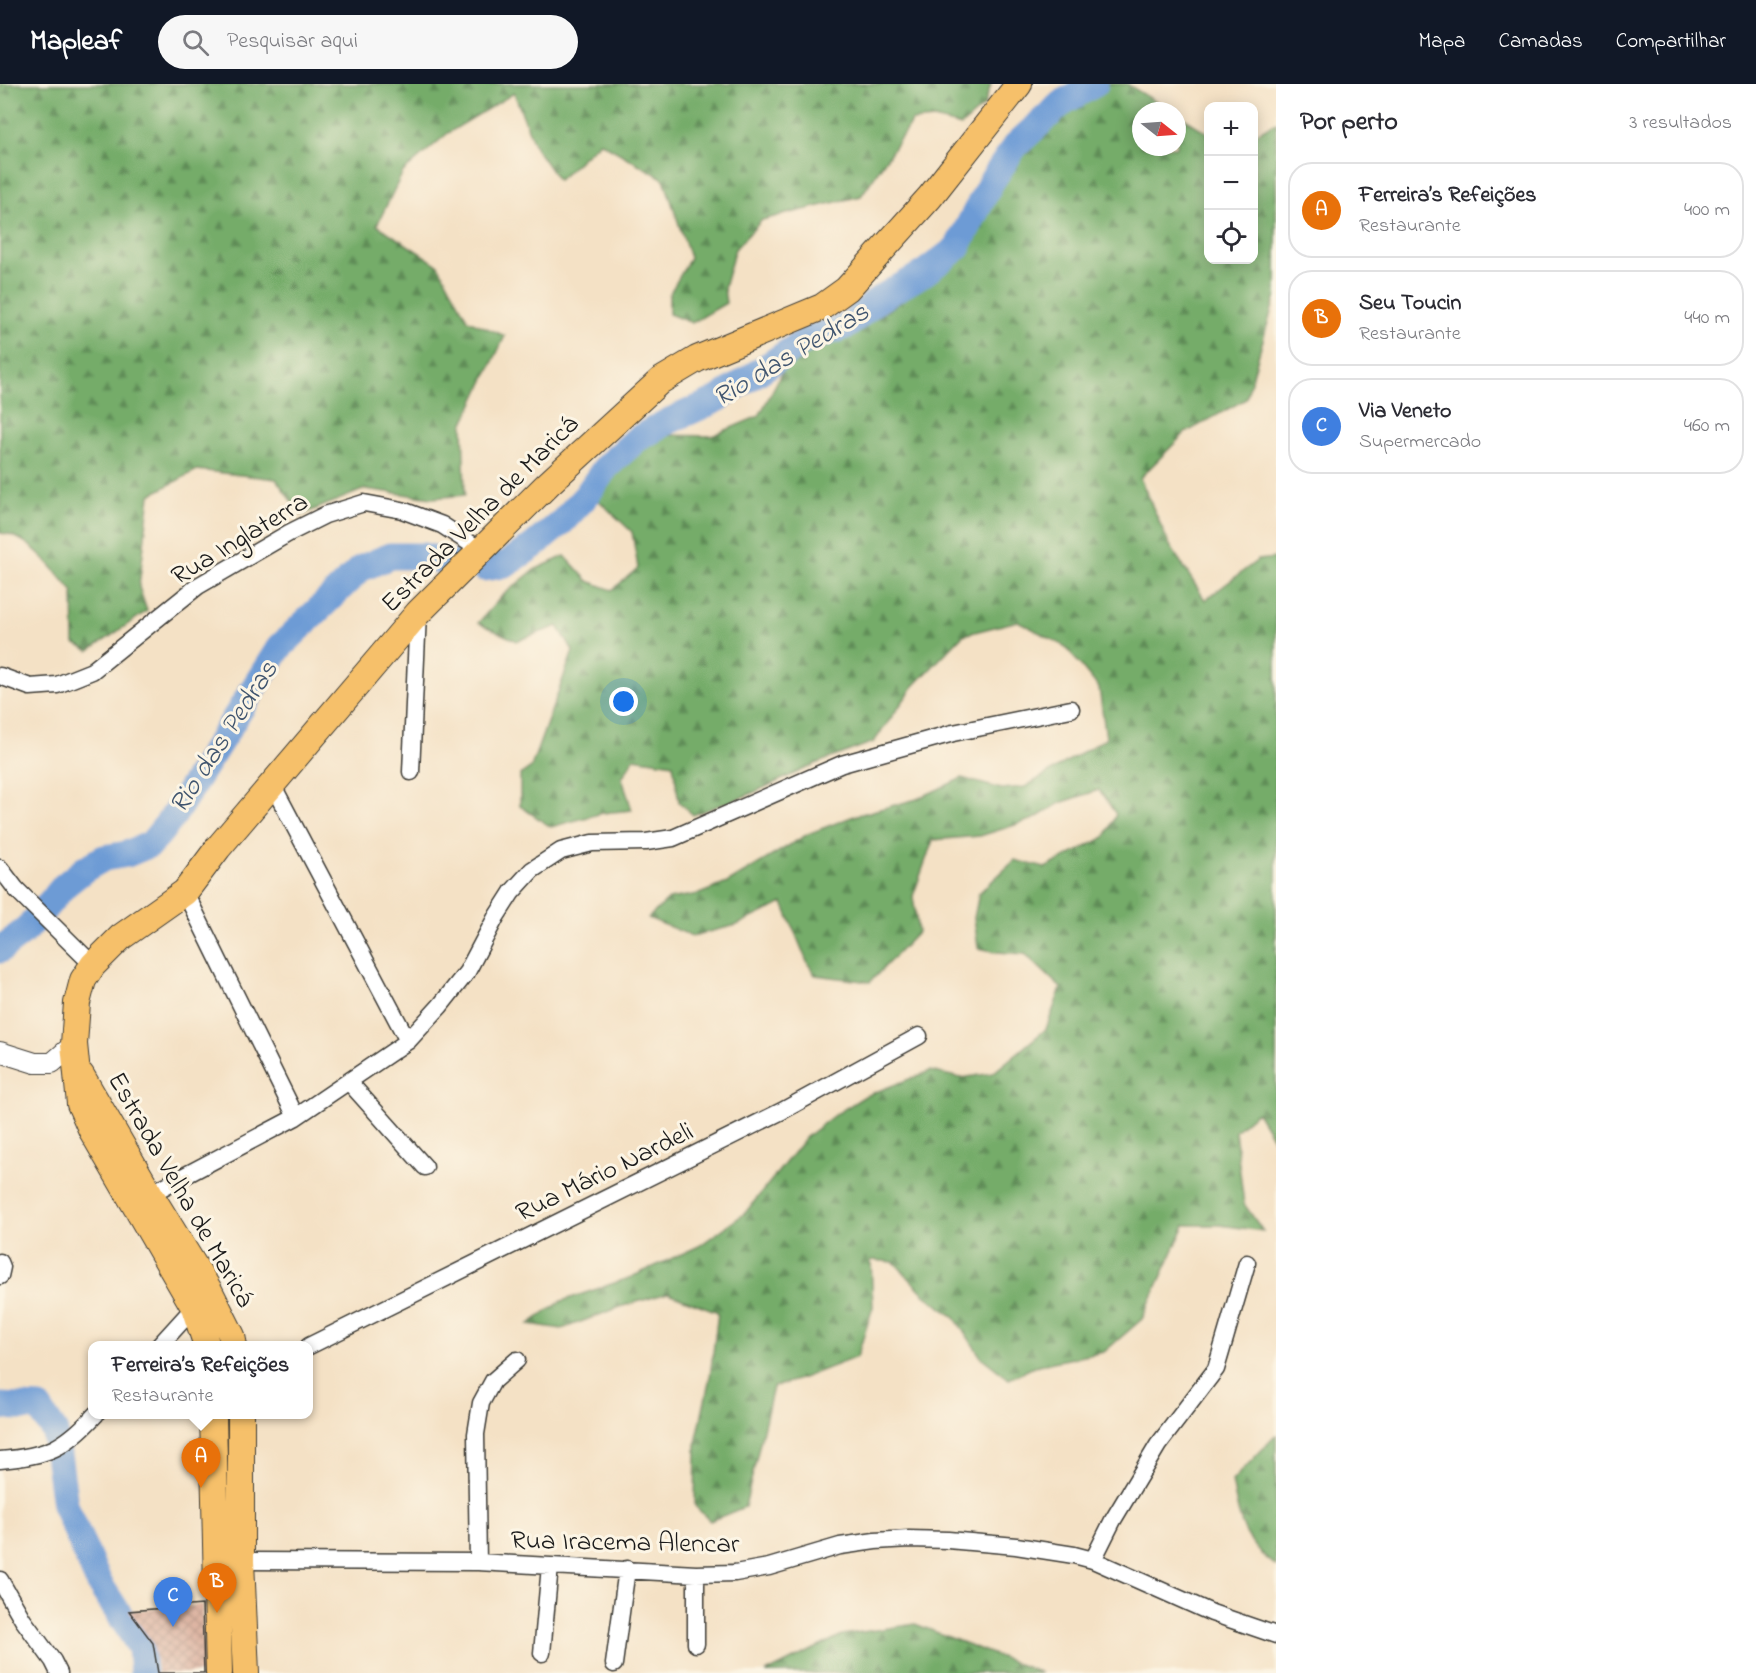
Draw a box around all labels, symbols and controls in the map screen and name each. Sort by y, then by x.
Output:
search box [158,15,578,69]
text: Mapleaf [30,22,122,63]
icon: search [179,26,212,59]
text: Pesquisar aqui [227,26,358,58]
text: Mapa [1419,27,1465,57]
text: Camadas [1498,27,1583,57]
text: Compartilhar [1616,27,1726,57]
north arrow [1132,102,1186,156]
map controls [1204,102,1258,264]
button: + [1204,102,1258,156]
text: Por perto [1300,104,1398,142]
text: 3 resultados [1629,109,1732,138]
button: − [1204,156,1258,210]
text: Ferreira’s Refeições [1359,180,1537,212]
text: A [1315,196,1328,225]
text: 400 m [1684,196,1730,225]
button: locate [1204,210,1258,264]
text: Restaurante [1359,212,1461,241]
text: Seu Toucin [1359,288,1461,320]
water label: Rio das Pedras [706,293,878,419]
text: B [1315,304,1328,333]
text: 440 m [1684,304,1730,333]
text: Restaurante [1359,320,1461,349]
text: Via Veneto [1359,396,1452,428]
street label: Estrada Velha de Maricá [373,407,589,623]
text: C [1316,412,1327,441]
text: 460 m [1684,412,1730,441]
text: Supermercado [1359,428,1481,457]
street label: Rua Inglaterra [164,484,316,597]
water label: Rio das Pedras [160,653,290,822]
your location [609,687,638,716]
street label: Estrada Velha de Maricá [96,1065,263,1315]
street label: Rua Mário Nardeli [510,1113,701,1233]
popup [88,1341,313,1419]
text: Ferreira’s Refeições [112,1350,289,1382]
text: Restaurante [112,1382,213,1411]
pin: A [182,1438,220,1488]
street label: Rua Iracema Alencar [510,1522,740,1565]
pin: B [198,1564,236,1613]
pin: C [154,1578,192,1627]

